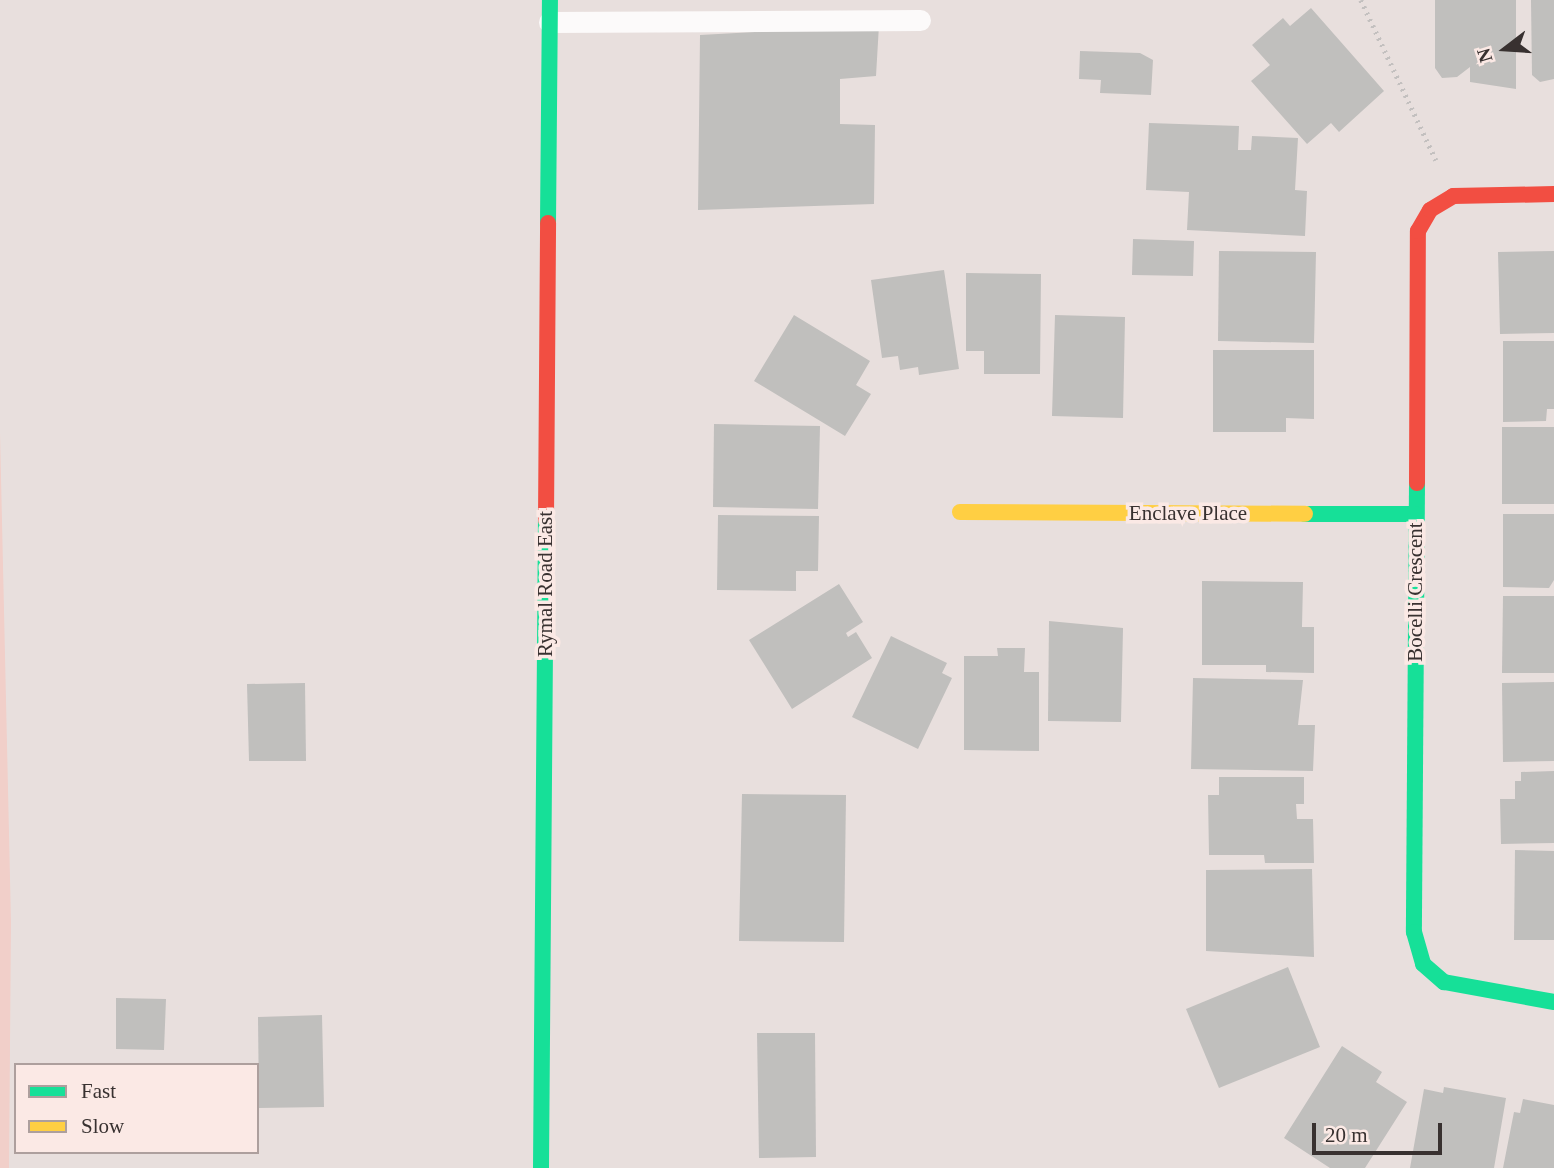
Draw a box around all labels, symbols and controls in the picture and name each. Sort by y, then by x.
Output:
north arrow [1470,14,1540,84]
text: N [1472,46,1496,65]
street label: Enclave Place [1129,500,1247,526]
street label: Rymal Road East [532,511,558,657]
street label: Bocelli Crescent [1402,522,1428,662]
legend [14,1063,259,1154]
text: Fast [81,1079,116,1103]
scale bar [1316,1108,1446,1152]
text: Slow [81,1114,124,1138]
text: 20 m [1325,1123,1368,1147]

